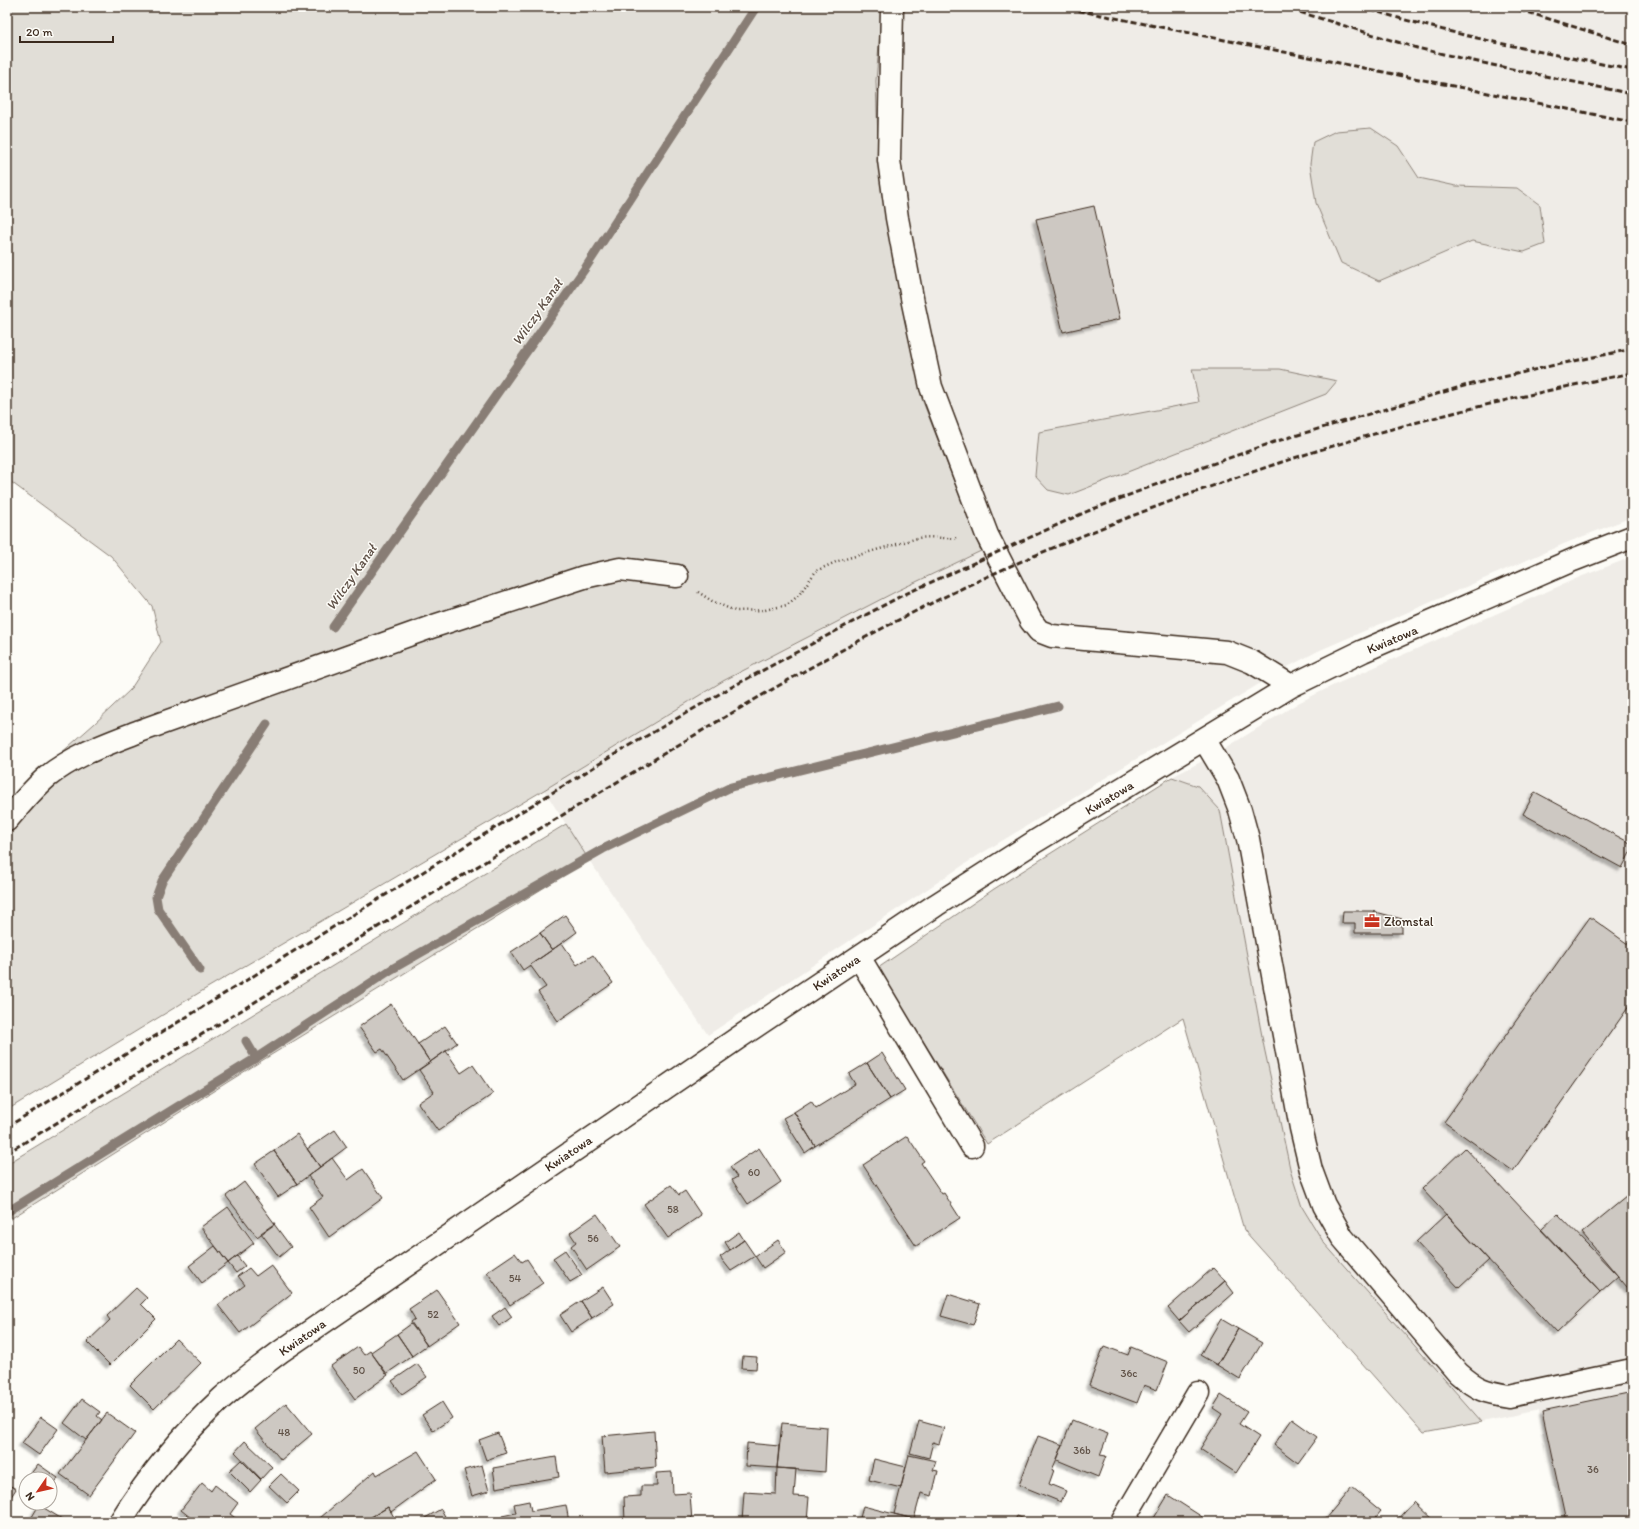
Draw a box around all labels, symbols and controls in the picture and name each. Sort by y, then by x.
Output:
scale bar [20,18,113,44]
text: 20 m [26,25,53,39]
water label: Wilczy Kanał [508,274,568,349]
water label: Wilczy Kanał [322,539,382,614]
street label: Kwiatowa [1365,622,1420,657]
street label: Kwiatowa [1082,777,1136,818]
office icon: Złomstal [1363,912,1381,930]
place label: Złomstal [1384,914,1434,929]
street label: Kwiatowa [810,951,863,994]
street label: Kwiatowa [542,1132,595,1175]
house number: 60 [748,1166,761,1179]
house number: 58 [667,1203,679,1216]
house number: 56 [587,1232,599,1245]
house number: 54 [509,1272,522,1285]
house number: 52 [427,1308,439,1321]
street label: Kwiatowa [276,1316,329,1359]
house number: 50 [353,1364,365,1377]
house number: 36c [1121,1367,1137,1380]
house number: 48 [278,1426,290,1439]
house number: 36b [1073,1444,1091,1457]
house number: 36 [1587,1463,1599,1476]
north arrow [18,1471,58,1511]
text: N [23,1490,38,1503]

